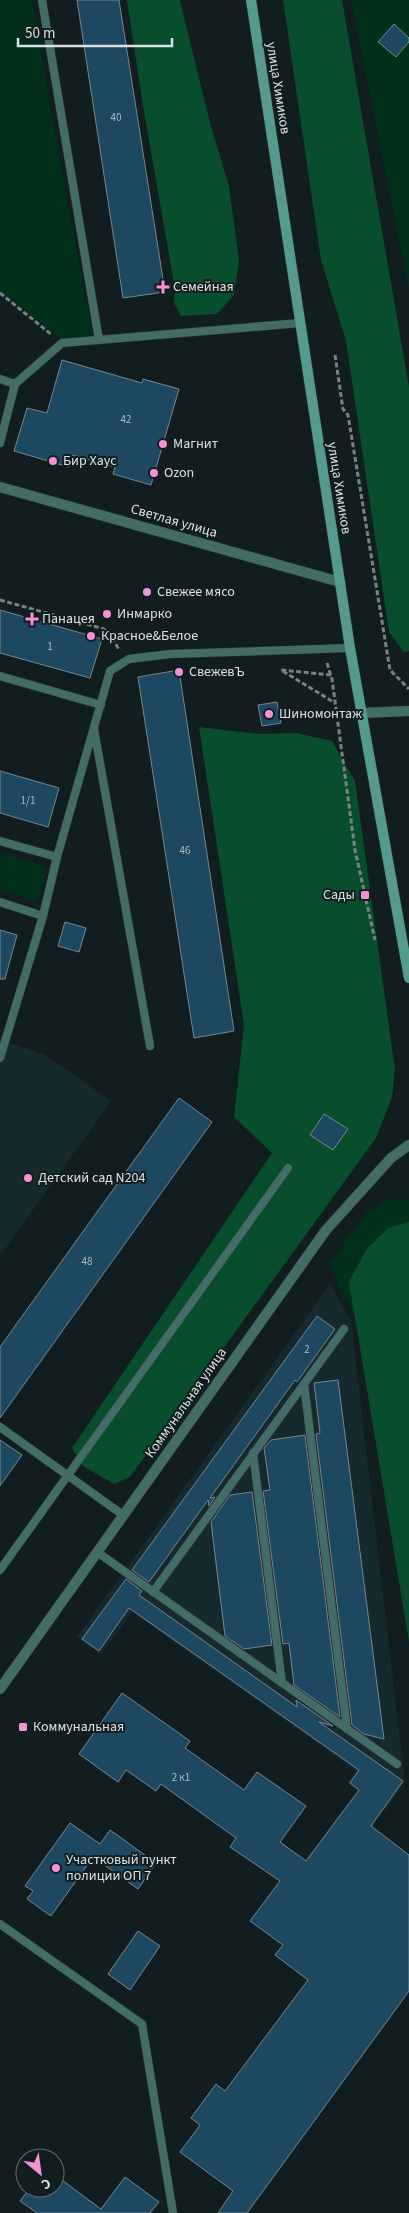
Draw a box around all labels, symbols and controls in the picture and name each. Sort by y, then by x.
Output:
scale bar [18,15,171,47]
text: 50 m [25,23,55,44]
street label: улица Химиков [261,41,295,135]
house number: 40 [111,110,121,125]
place label: Семейная [173,277,234,297]
marker: Семейная [157,281,169,293]
house number: 42 [121,412,131,427]
place label: Магнит [173,434,219,454]
marker: Магнит [157,438,169,450]
street label: улица Химиков [322,441,356,535]
place label: Бир Хаус [63,451,117,471]
marker: Бир Хаус [47,455,59,467]
place label: Ozon [164,463,194,483]
marker: Ozon [148,467,160,479]
street label: Светлая улица [128,499,220,543]
place label: Свежее мясо [157,582,235,602]
marker: Свежее мясо [141,586,153,598]
place label: Инмарко [117,604,172,624]
marker: Инмарко [101,608,113,620]
place label: Панацея [42,609,95,629]
marker: Панацея [26,613,38,625]
place label: Красное&Белое [101,626,198,646]
marker: Красное&Белое [85,630,97,642]
house number: 1 [47,639,53,654]
place label: СвежевЪ [189,662,245,682]
marker: СвежевЪ [173,666,185,678]
place label: Шиномонтаж [279,704,362,724]
marker: Шиномонтаж [263,708,275,720]
house number: 1/1 [21,793,35,808]
house number: 46 [180,843,191,858]
place label: Сады [323,885,355,905]
marker: Сады [359,889,371,901]
place label: Детский сад N204 [38,1168,146,1188]
marker: Детский сад N204 [22,1172,34,1184]
house number: 48 [82,1254,93,1269]
house number: 2 [304,1342,310,1357]
street label: Коммунальная улица [140,1344,232,1462]
place label: Коммунальная [33,1717,124,1737]
marker: Коммунальная [17,1721,29,1733]
house number: 2 к1 [172,1770,190,1785]
place label: Участковый пункт полиции ОП 7 [66,1850,177,1886]
marker: Участковый пункт полиции ОП 7 [50,1862,62,1874]
north arrow [15,2148,65,2198]
text: С [37,2173,54,2194]

